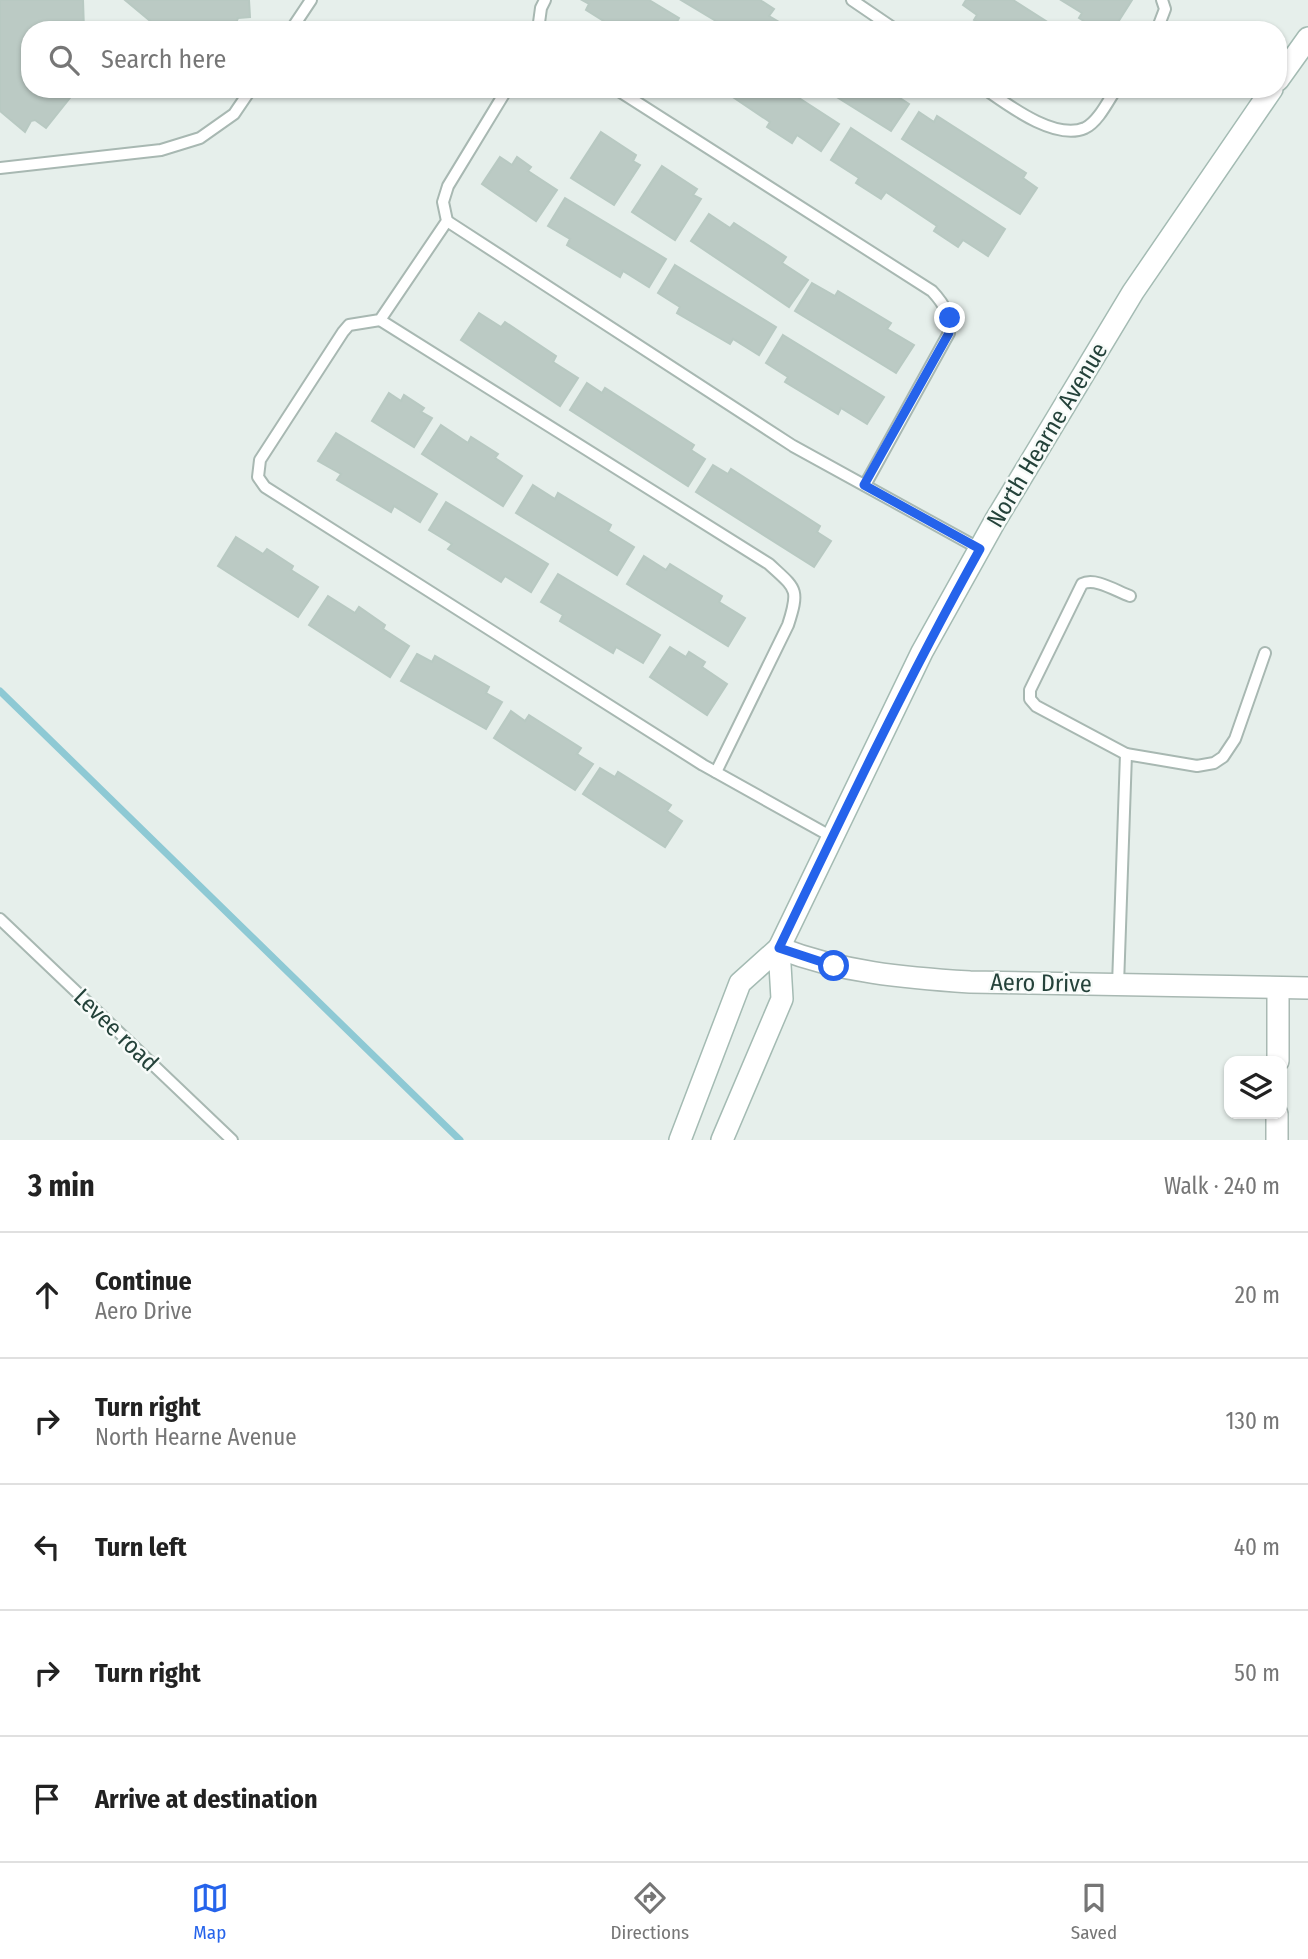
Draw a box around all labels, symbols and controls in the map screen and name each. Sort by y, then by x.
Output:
search box [21,21,1287,98]
icon: search [45,41,83,79]
text: Search here [101,44,226,75]
route end [934,302,965,333]
street label: North Hearne Avenue [981,338,1113,532]
route start [818,950,849,981]
street label: Aero Drive [990,968,1092,998]
street label: Levee road [68,983,164,1077]
map controls [1224,1056,1287,1119]
button: layers [1224,1056,1287,1119]
text: 3 min [28,1168,95,1204]
text: Walk · 240 m [1164,1172,1280,1200]
text: Continue [95,1266,192,1297]
icon: ahead [28,1276,66,1314]
text: 20 m [1235,1281,1280,1309]
text: Aero Drive [95,1297,192,1325]
text: Turn right [95,1392,201,1423]
icon: right [28,1402,66,1440]
text: 130 m [1226,1407,1280,1435]
text: North Hearne Avenue [95,1423,297,1451]
icon: left [28,1528,66,1566]
text: Turn left [95,1532,187,1563]
text: 40 m [1234,1533,1280,1561]
icon: right [28,1654,66,1692]
text: Turn right [95,1658,201,1689]
text: 50 m [1234,1659,1280,1687]
icon: arrive [28,1780,66,1818]
text: Arrive at destination [95,1784,318,1815]
tab: Map [191,1879,229,1944]
tab: Directions [611,1879,689,1944]
tab: Saved [1071,1879,1117,1944]

